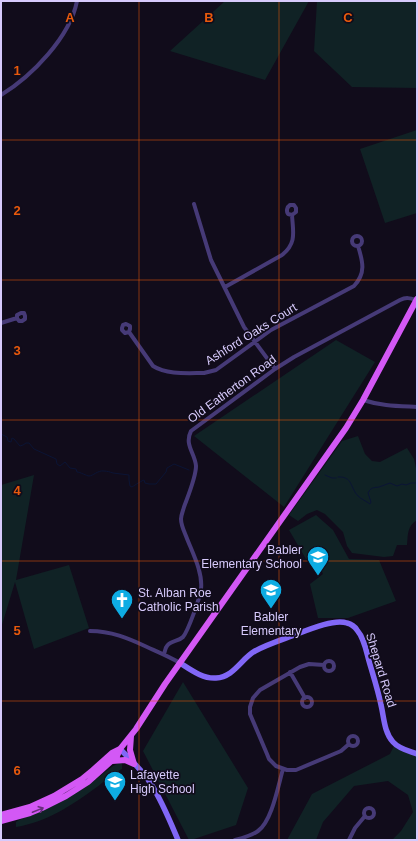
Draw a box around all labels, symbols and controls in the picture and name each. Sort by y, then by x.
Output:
text: A [65,10,75,25]
text: B [204,10,214,25]
text: C [343,10,353,25]
text: 1 [13,63,21,78]
text: 2 [13,203,21,218]
street label: Ashford Oaks Court [203,300,300,368]
text: 3 [13,343,21,358]
street label: Old Eatherton Road [185,352,279,426]
text: 4 [13,483,21,498]
place label: Babler Elementary School [201,543,302,571]
school or university icon: Babler Elementary School [305,544,331,577]
school or university icon: Babler Elementary [258,577,284,610]
place label: St. Alban Roe Catholic Parish [138,586,219,614]
church icon: St. Alban Roe Catholic Parish [109,587,135,620]
place label: Babler Elementary [241,610,301,638]
text: 5 [13,623,21,638]
street label: Shepard Road [363,631,399,709]
text: 6 [13,763,21,778]
place label: Lafayette High School [130,768,195,796]
school or university icon: Lafayette High School [102,769,128,802]
one-way arrow [32,805,44,813]

